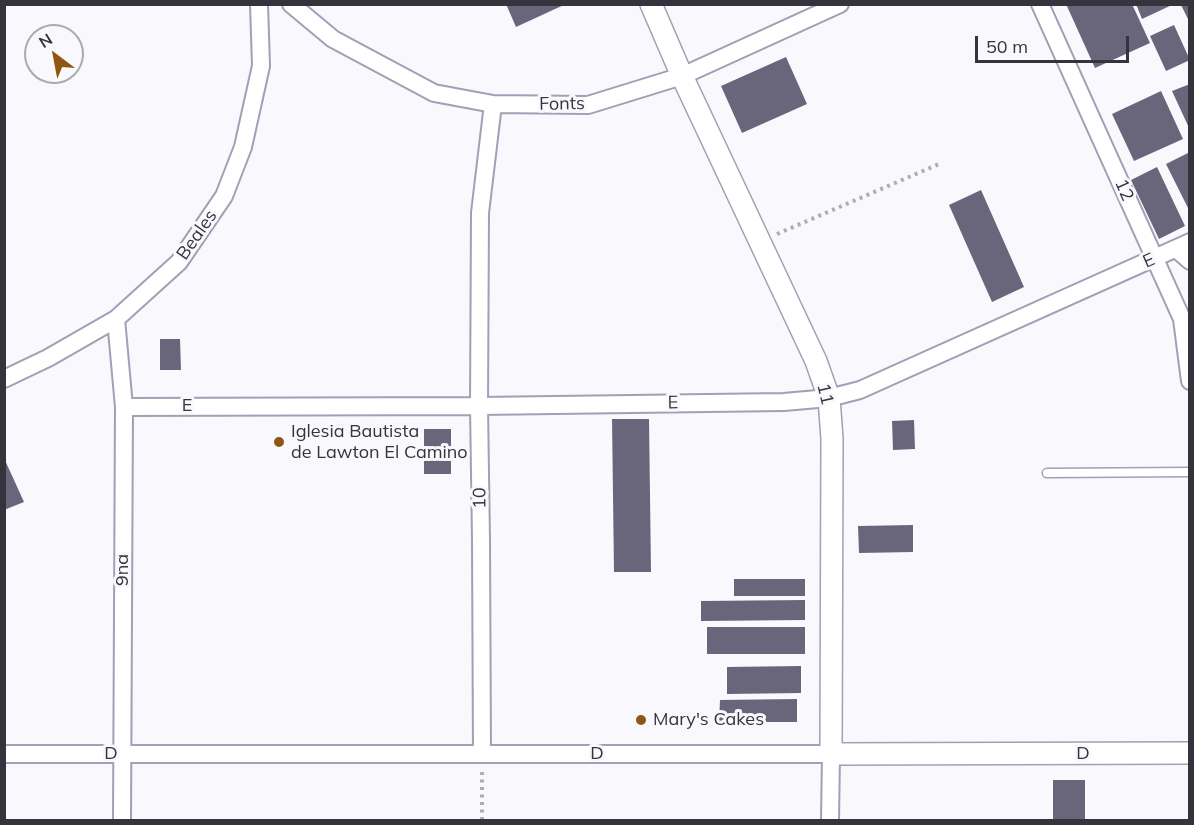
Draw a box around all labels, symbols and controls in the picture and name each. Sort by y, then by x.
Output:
north arrow [24,24,84,84]
scale bar [978,24,1132,62]
text: N [35,29,56,52]
text: 50 m [986,35,1028,58]
street label: Fonts [539,93,585,115]
street label: 12 [1110,176,1138,204]
street label: Beales [172,206,222,264]
street label: E [1140,249,1158,273]
street label: 11 [812,381,838,407]
street label: E [668,392,678,414]
street label: E [182,395,192,417]
place label: Iglesia Bautista de Lawton El Camino [291,421,468,464]
marker: Iglesia Bautista de Lawton El Camino [272,435,286,449]
street label: 10 [469,487,491,509]
street label: 9na [112,554,134,586]
place label: Mary's Cakes [653,709,764,731]
marker: Mary's Cakes [634,713,648,727]
street label: D [104,743,118,765]
street label: D [590,743,604,765]
street label: D [1076,743,1090,765]

